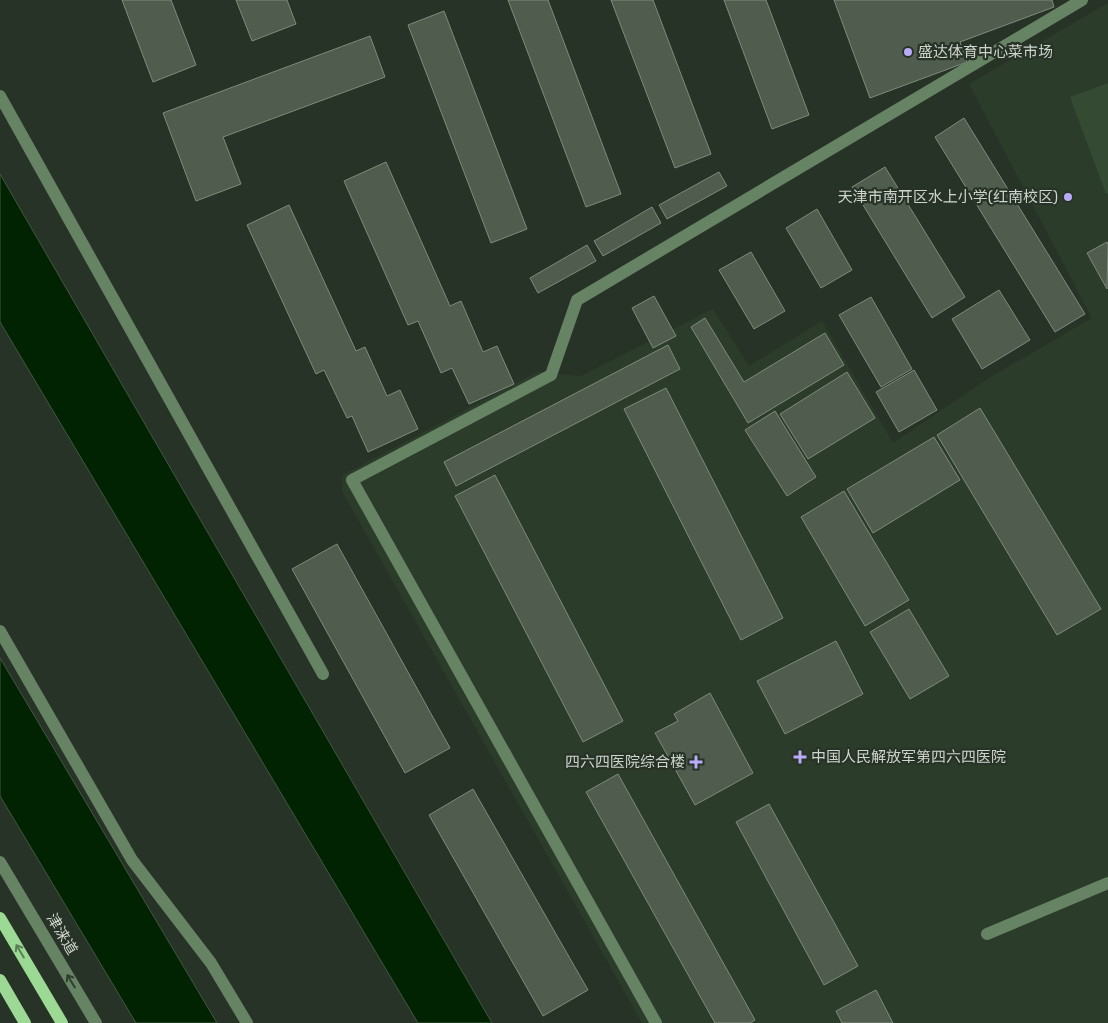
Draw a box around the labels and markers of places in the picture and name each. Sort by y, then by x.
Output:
place label: 盛达体育中心菜市场 [918,43,1053,61]
marker: 盛达体育中心菜市场 [902,46,914,58]
place label: 天津市南开区水上小学(红南校区) [838,188,1058,206]
marker: 天津市南开区水上小学(红南校区) [1062,191,1074,203]
place label: 中国人民解放军第四六四医院 [811,748,1006,766]
marker: 中国人民解放军第四六四医院 [793,750,807,764]
place label: 四六四医院综合楼 [565,753,685,771]
marker: 四六四医院综合楼 [689,755,703,769]

